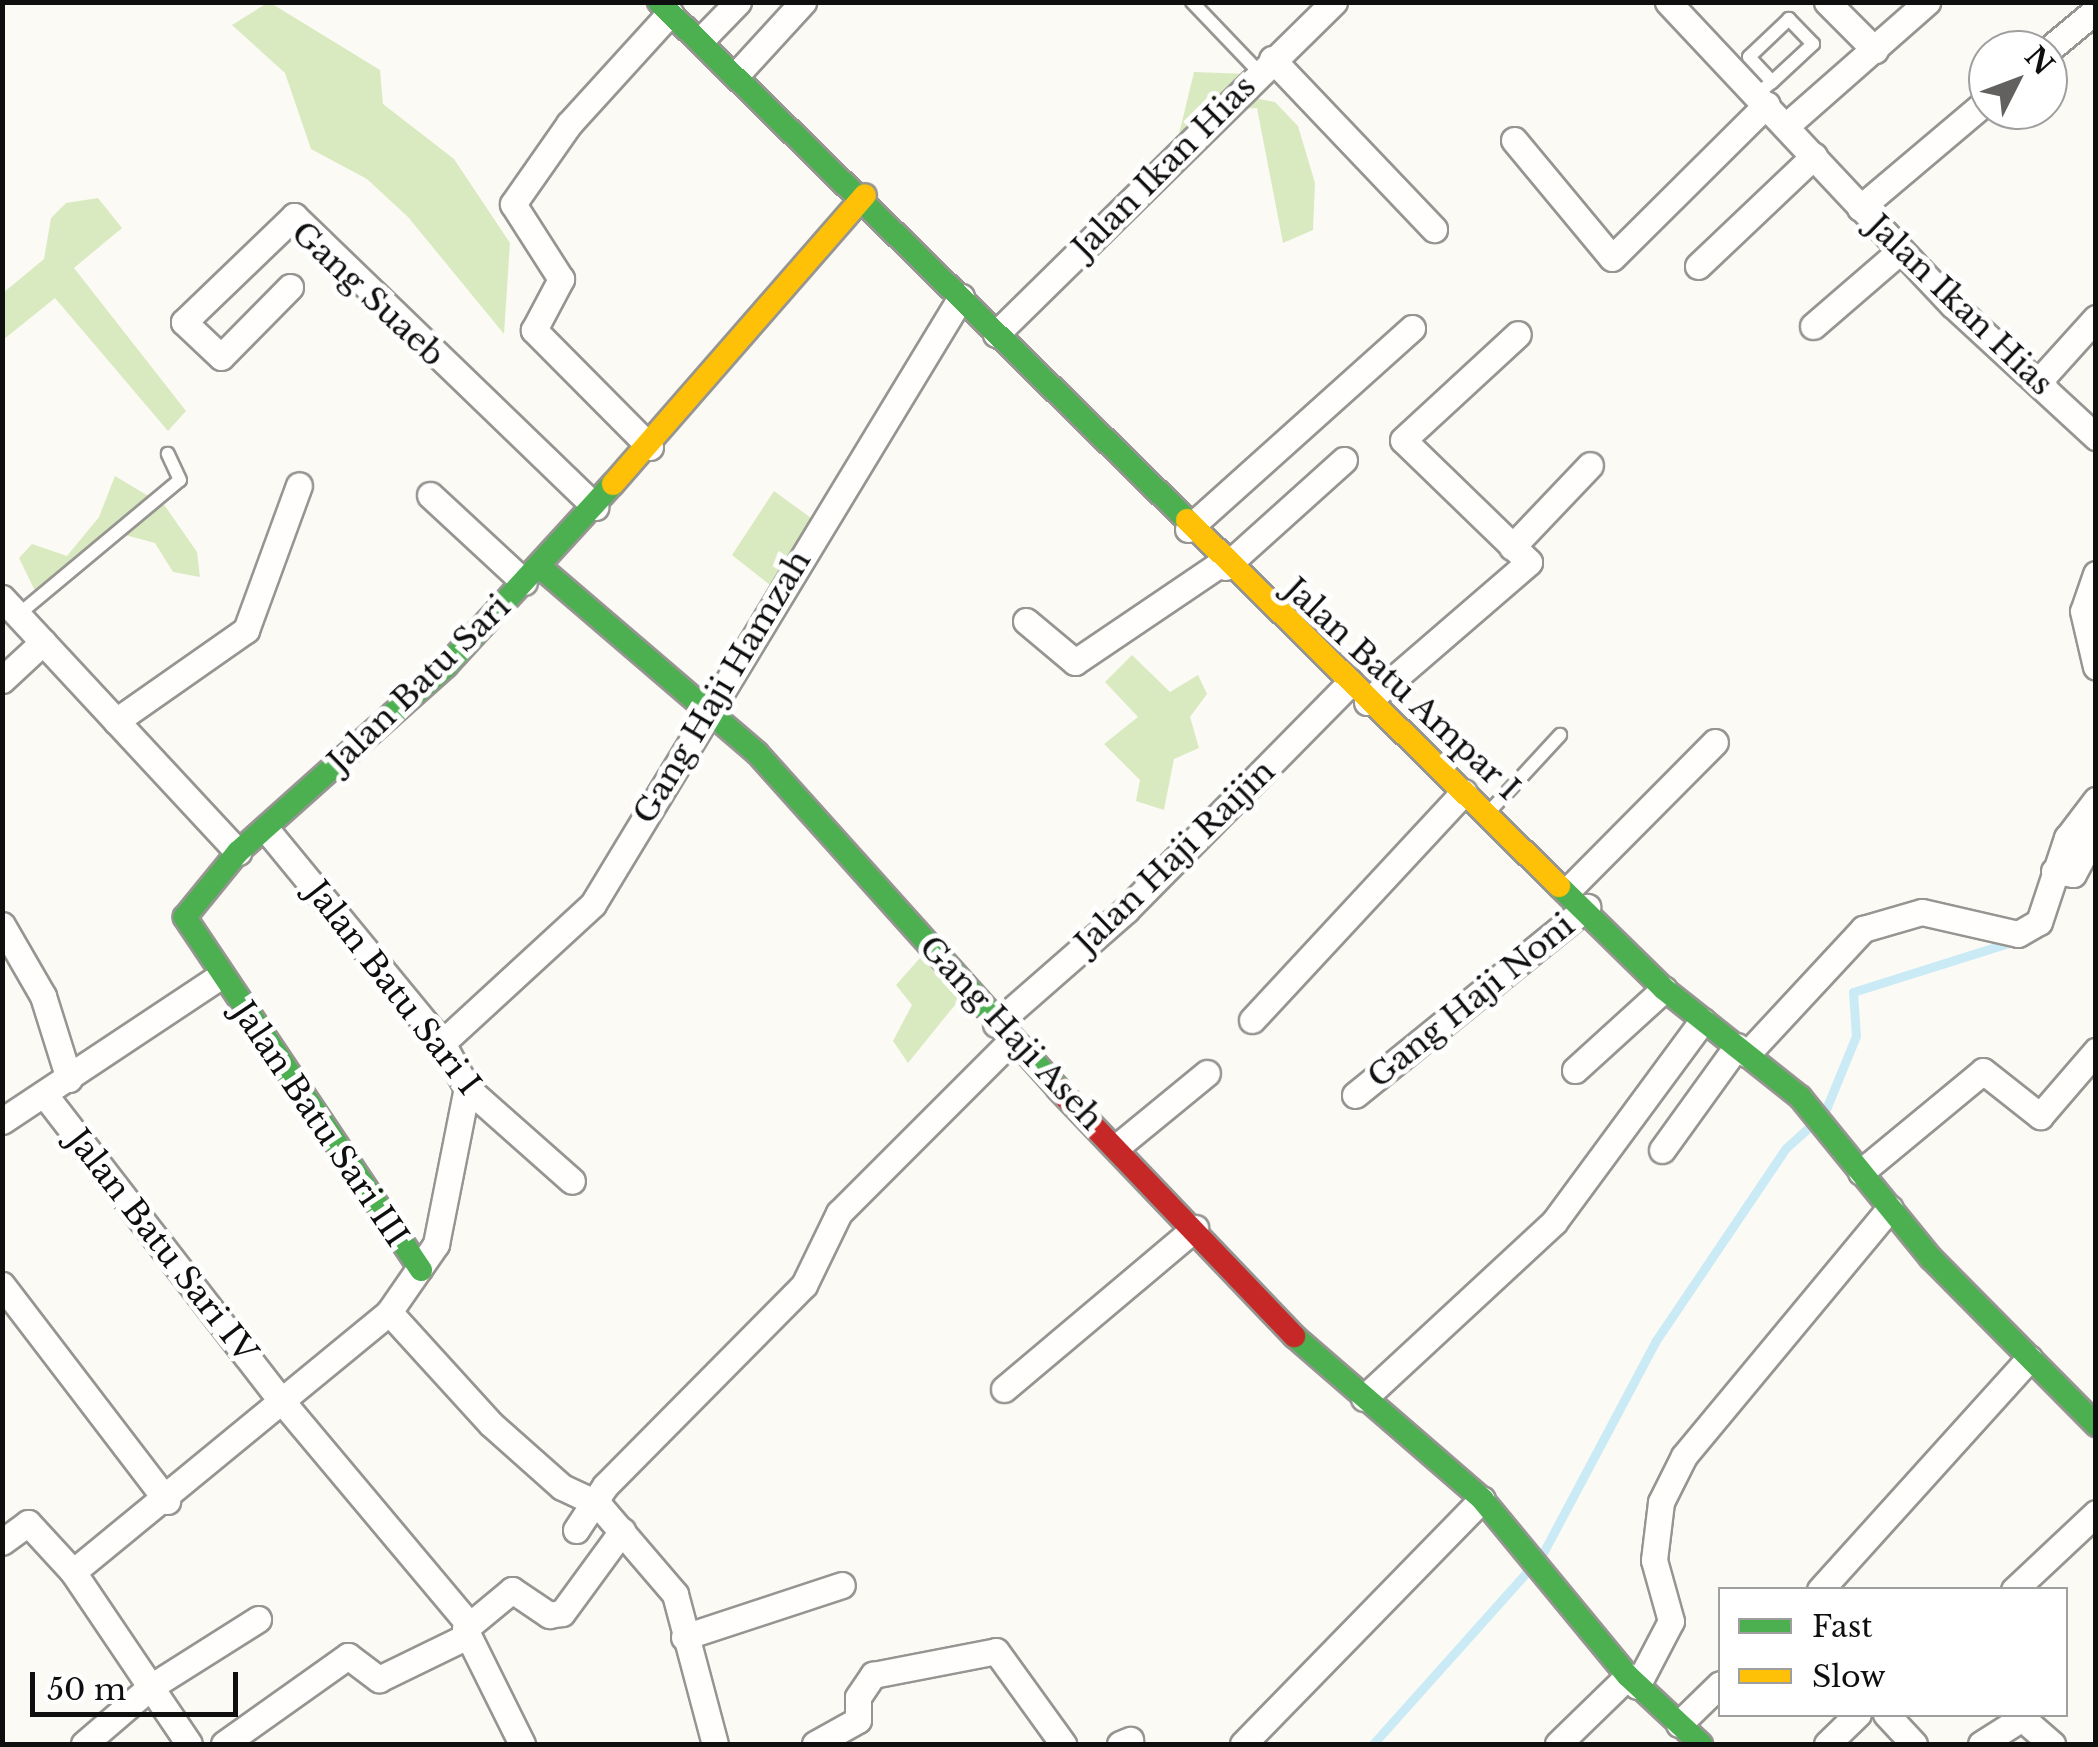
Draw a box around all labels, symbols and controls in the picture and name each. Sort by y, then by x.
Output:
north arrow [1968,30,2068,130]
text: N [2017,39,2061,82]
street label: Jalan Ikan Hias [1064,67,1264,267]
street label: Jalan Ikan Hias [1859,207,2061,403]
street label: Gang Suaeb [284,213,452,375]
street label: Gang Haji Hamzah [625,543,819,831]
street label: Jalan Batu Ampar I [1276,569,1528,809]
street label: Jalan Batu Sari [320,587,518,781]
street label: Jalan Haji Raijin [1067,752,1283,962]
street label: Jalan Batu Sari I [298,873,488,1103]
street label: Gang Haji Noni [1360,906,1582,1096]
street label: Gang Haji Aseh [911,927,1111,1139]
street label: Jalan Batu Sari III [224,994,416,1254]
street label: Jalan Batu Sari IV [59,1122,265,1370]
legend [1718,1587,2068,1717]
text: Fast [1812,1608,1873,1645]
scale bar [35,1652,242,1714]
text: Slow [1812,1658,1886,1695]
text: 50 m [47,1671,126,1708]

